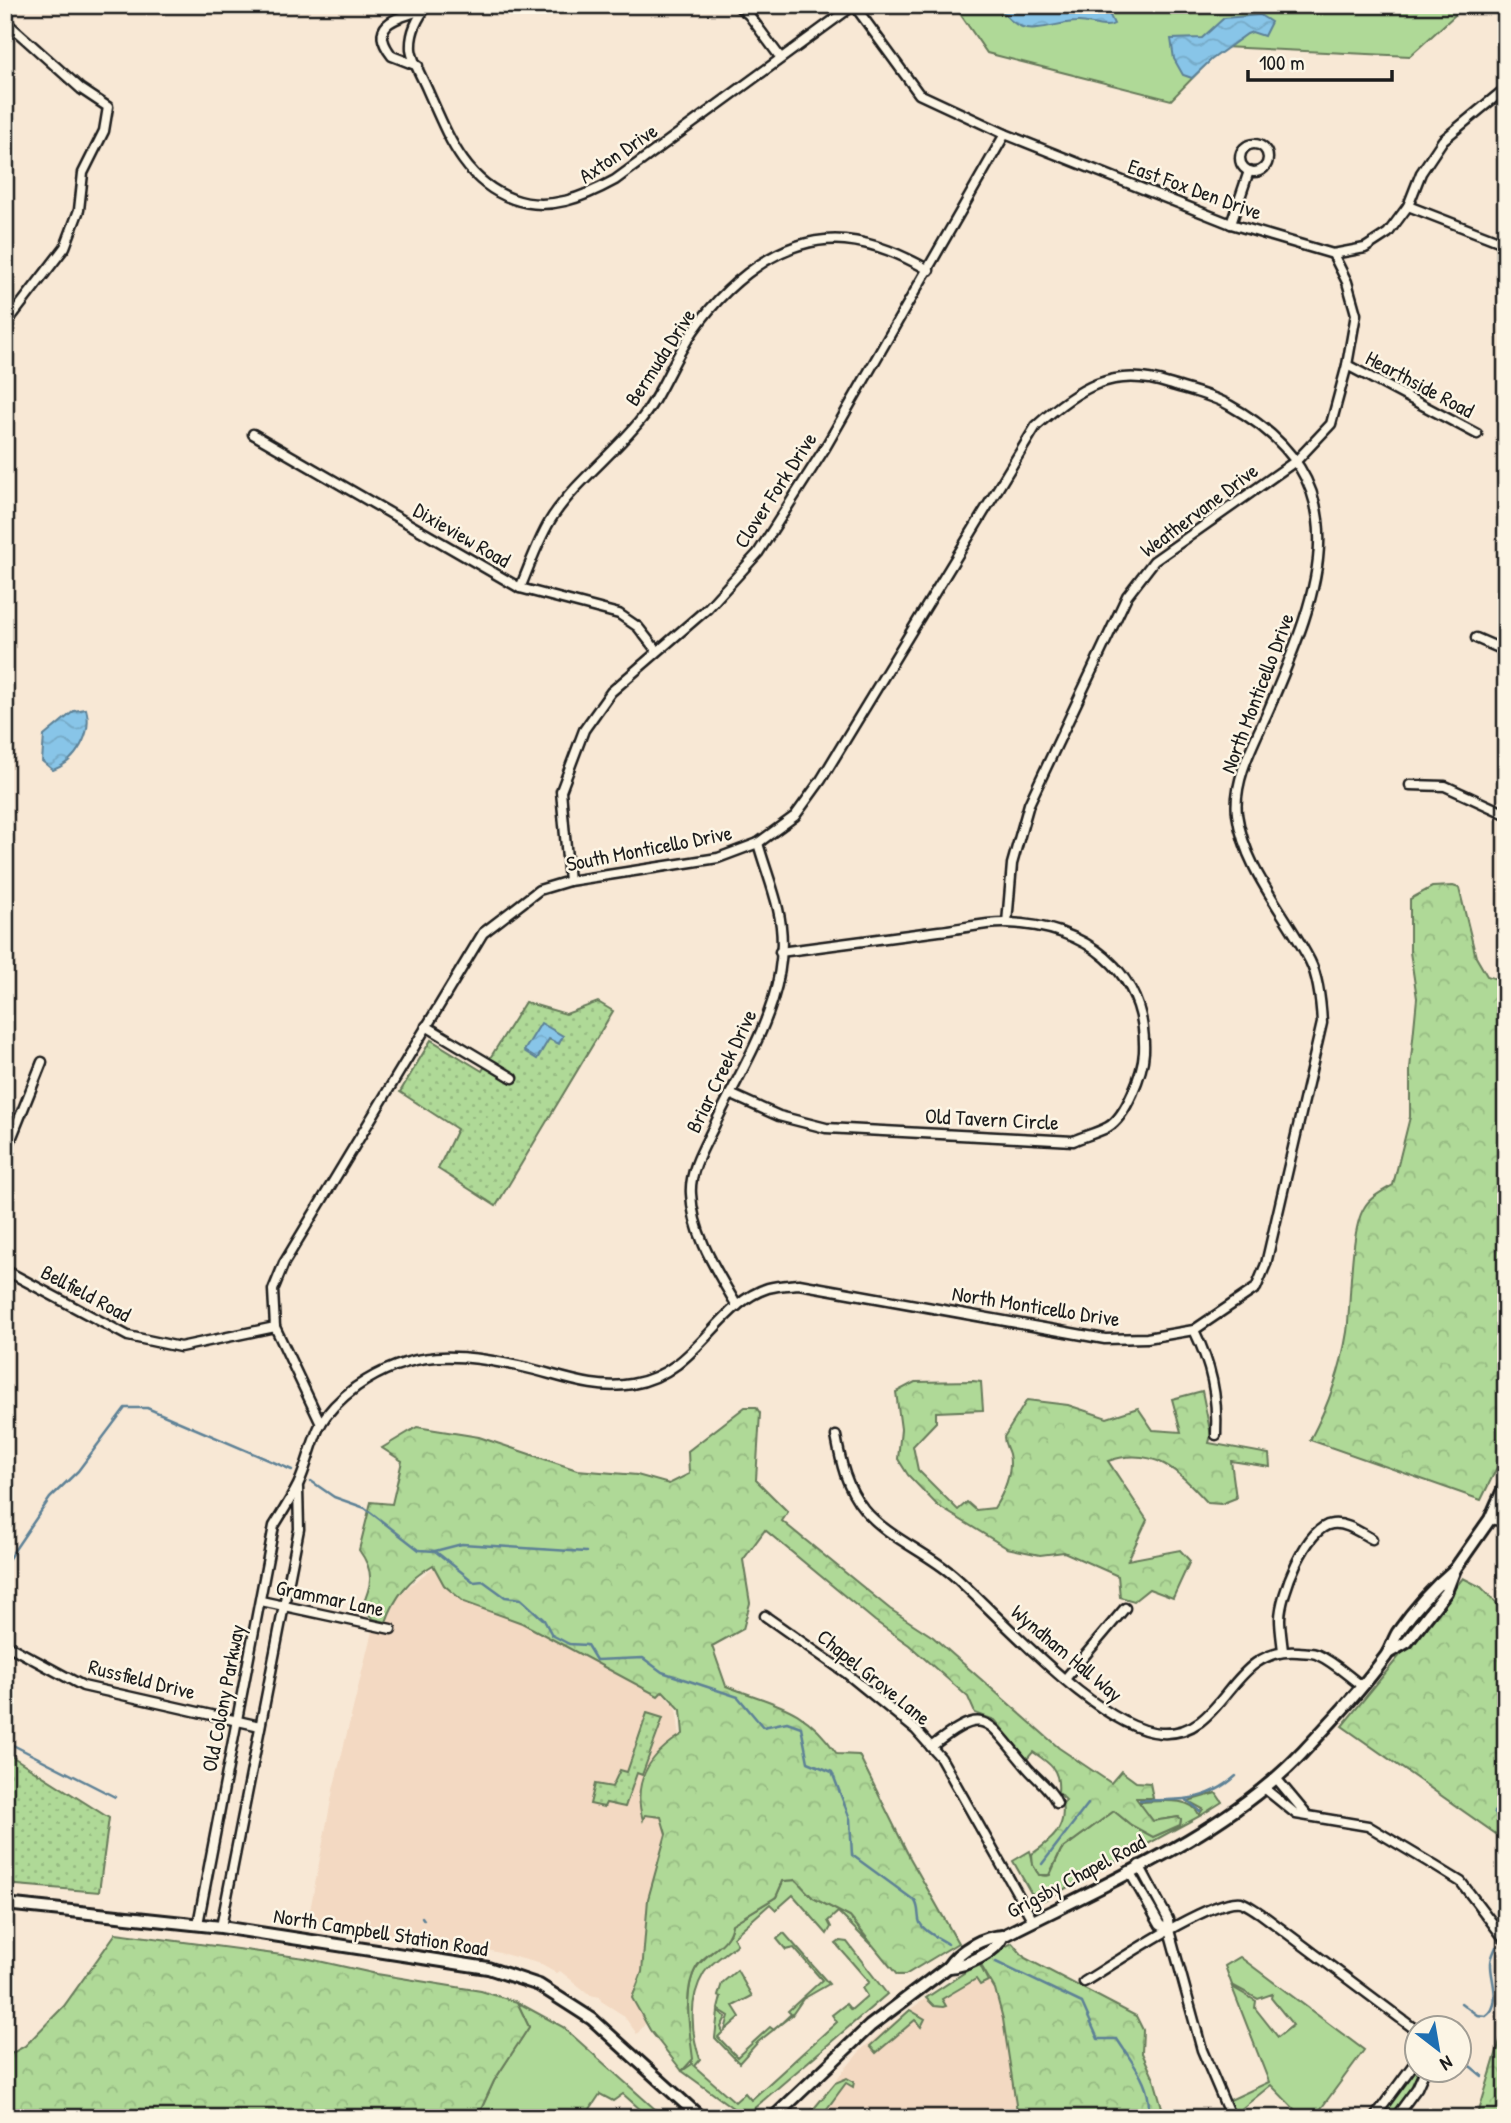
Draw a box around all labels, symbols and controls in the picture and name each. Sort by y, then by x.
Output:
scale bar [1248,38,1392,82]
text: 100 m [1259,48,1305,77]
street label: Axton Drive [573,116,663,190]
street label: East Fox Den Drive [1124,151,1266,227]
street label: Bermuda Drive [618,303,702,411]
street label: Hearthside Road [1361,343,1479,425]
street label: Clover Fork Drive [727,426,823,554]
street label: Weathervane Drive [1134,456,1264,564]
street label: Dixieview Road [408,496,516,574]
street label: North Monticello Drive [1213,609,1301,777]
street label: South Monticello Drive [564,818,734,878]
street label: Briar Creek Drive [679,1004,763,1138]
street label: Old Tavern Circle [924,1101,1060,1137]
street label: Bellfield Road [36,1257,136,1329]
street label: North Monticello Drive [950,1278,1122,1334]
street label: Grammar Lane [273,1572,387,1624]
street label: Wyndham Hall Way [1005,1598,1129,1708]
street label: Old Colony Parkway [195,1622,252,1774]
street label: Chapel Grove Lane [811,1622,937,1732]
street label: Russfield Drive [86,1652,198,1706]
street label: Grigsby Chapel Road [1001,1827,1151,1925]
street label: North Campbell Station Road [272,1901,490,1963]
north arrow [1402,2014,1472,2084]
text: N [1436,2050,1458,2077]

